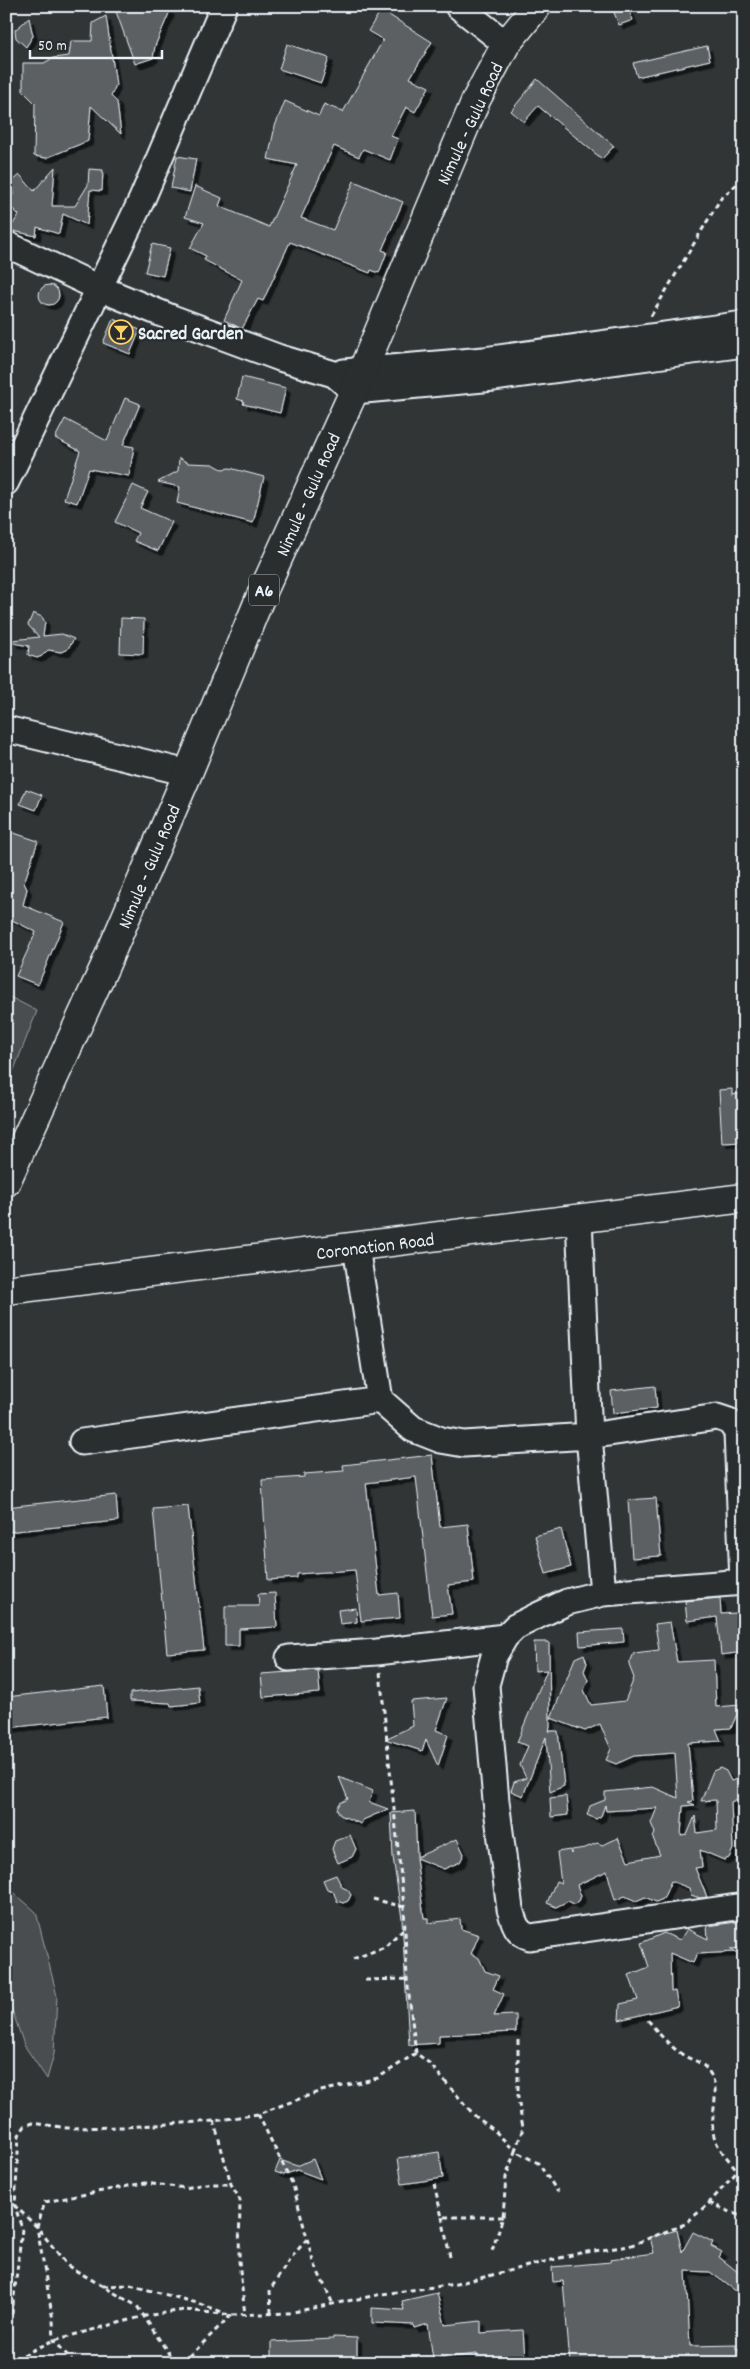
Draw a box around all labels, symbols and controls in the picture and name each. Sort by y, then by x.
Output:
scale bar [30,28,162,60]
text: 50 m [38,36,67,58]
street label: Nimule - Gulu Road [432,59,512,190]
bar icon: Sacred Garden [108,319,134,345]
place label: Sacred Garden [138,322,243,349]
street label: Nimule - Gulu Road [271,429,349,561]
road number: A6 [249,574,279,606]
street label: Nimule - Gulu Road [113,801,190,934]
street label: Coronation Road [315,1228,436,1269]

